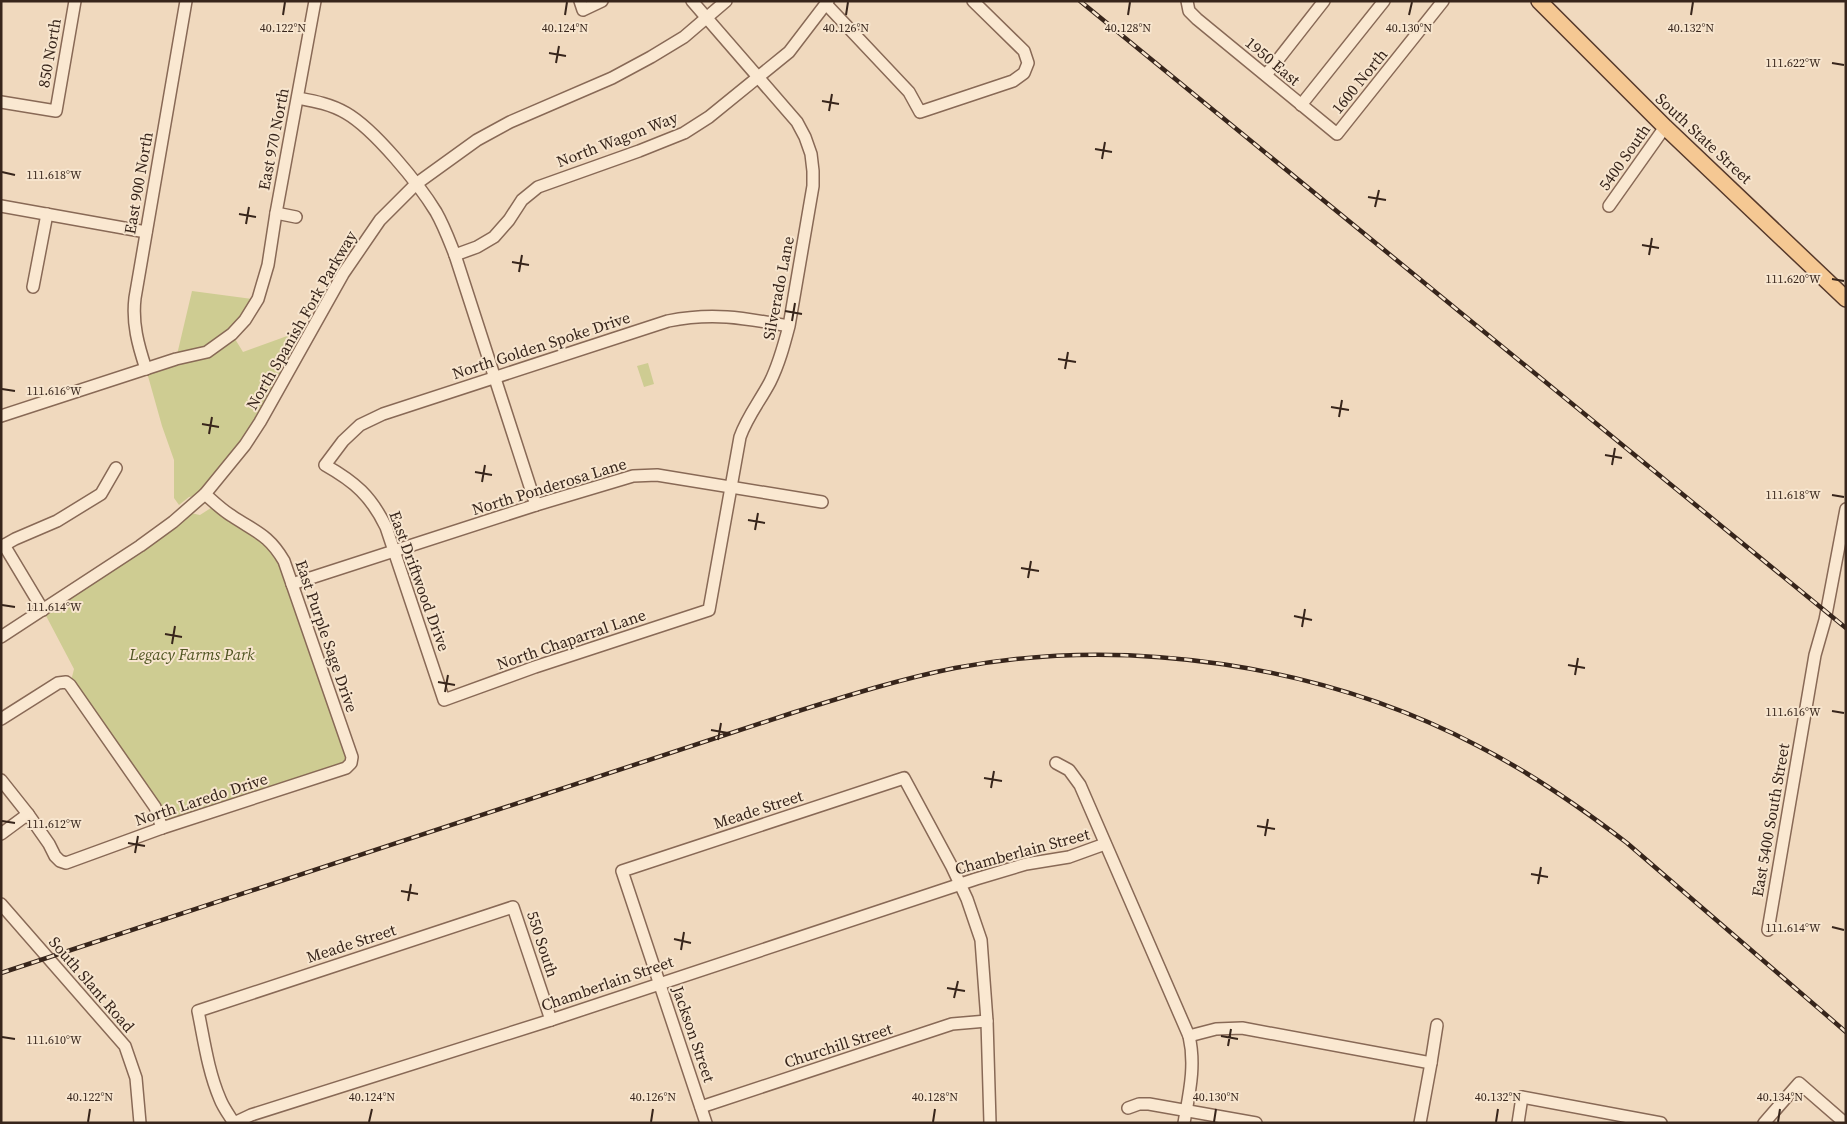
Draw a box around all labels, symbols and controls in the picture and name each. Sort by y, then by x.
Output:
street label: 850 North [32,16,66,89]
text: 40.122°N [260,20,306,36]
text: 40.124°N [542,20,588,36]
text: 40.126°N [823,20,869,36]
text: 40.128°N [1105,20,1151,36]
text: 40.130°N [1386,20,1432,36]
text: 40.132°N [1668,20,1714,36]
street label: 1950 East [1241,31,1306,91]
street label: 1600 North [1326,43,1392,118]
text: 111.622°W [1765,55,1821,71]
street label: East 970 North [252,86,294,192]
street label: South State Street [1651,87,1758,189]
street label: North Wagon Way [553,105,681,172]
street label: 5400 South [1593,119,1655,195]
street label: East 900 North [118,130,158,236]
text: 111.618°W [26,167,82,183]
street label: North Spanish Fork Parkway [241,226,362,414]
street label: Silverado Lane [757,234,799,342]
text: 111.620°W [1765,271,1821,287]
street label: North Golden Spoke Drive [449,306,633,384]
text: 111.616°W [26,383,82,399]
street label: North Ponderosa Lane [469,452,629,520]
text: 111.618°W [1765,487,1821,503]
street label: East Driftwood Drive [384,508,456,654]
street label: East Purple Sage Drive [291,557,363,715]
text: 111.614°W [26,599,82,615]
street label: North Chaparral Lane [493,603,649,675]
park label: Legacy Farms Park [128,643,255,665]
text: 111.616°W [1765,704,1821,720]
street label: East 5400 South Street [1746,741,1794,898]
street label: North Laredo Drive [132,767,270,831]
street label: Meade Street [711,784,806,834]
text: 111.612°W [26,816,82,832]
street label: Chamberlain Street [952,822,1092,880]
street label: 550 South [522,908,564,980]
street label: Meade Street [304,918,399,968]
text: 111.614°W [1765,920,1821,936]
street label: South Slant Road [44,931,140,1037]
street label: Chamberlain Street [538,950,677,1016]
street label: Jackson Street [667,982,721,1086]
street label: Churchill Street [781,1017,896,1073]
text: 111.610°W [26,1032,82,1048]
text: 40.122°N [67,1089,113,1105]
text: 40.124°N [349,1089,395,1105]
text: 40.126°N [630,1089,676,1105]
text: 40.128°N [912,1089,958,1105]
text: 40.130°N [1193,1089,1239,1105]
text: 40.132°N [1475,1089,1521,1105]
text: 40.134°N [1757,1089,1803,1105]

